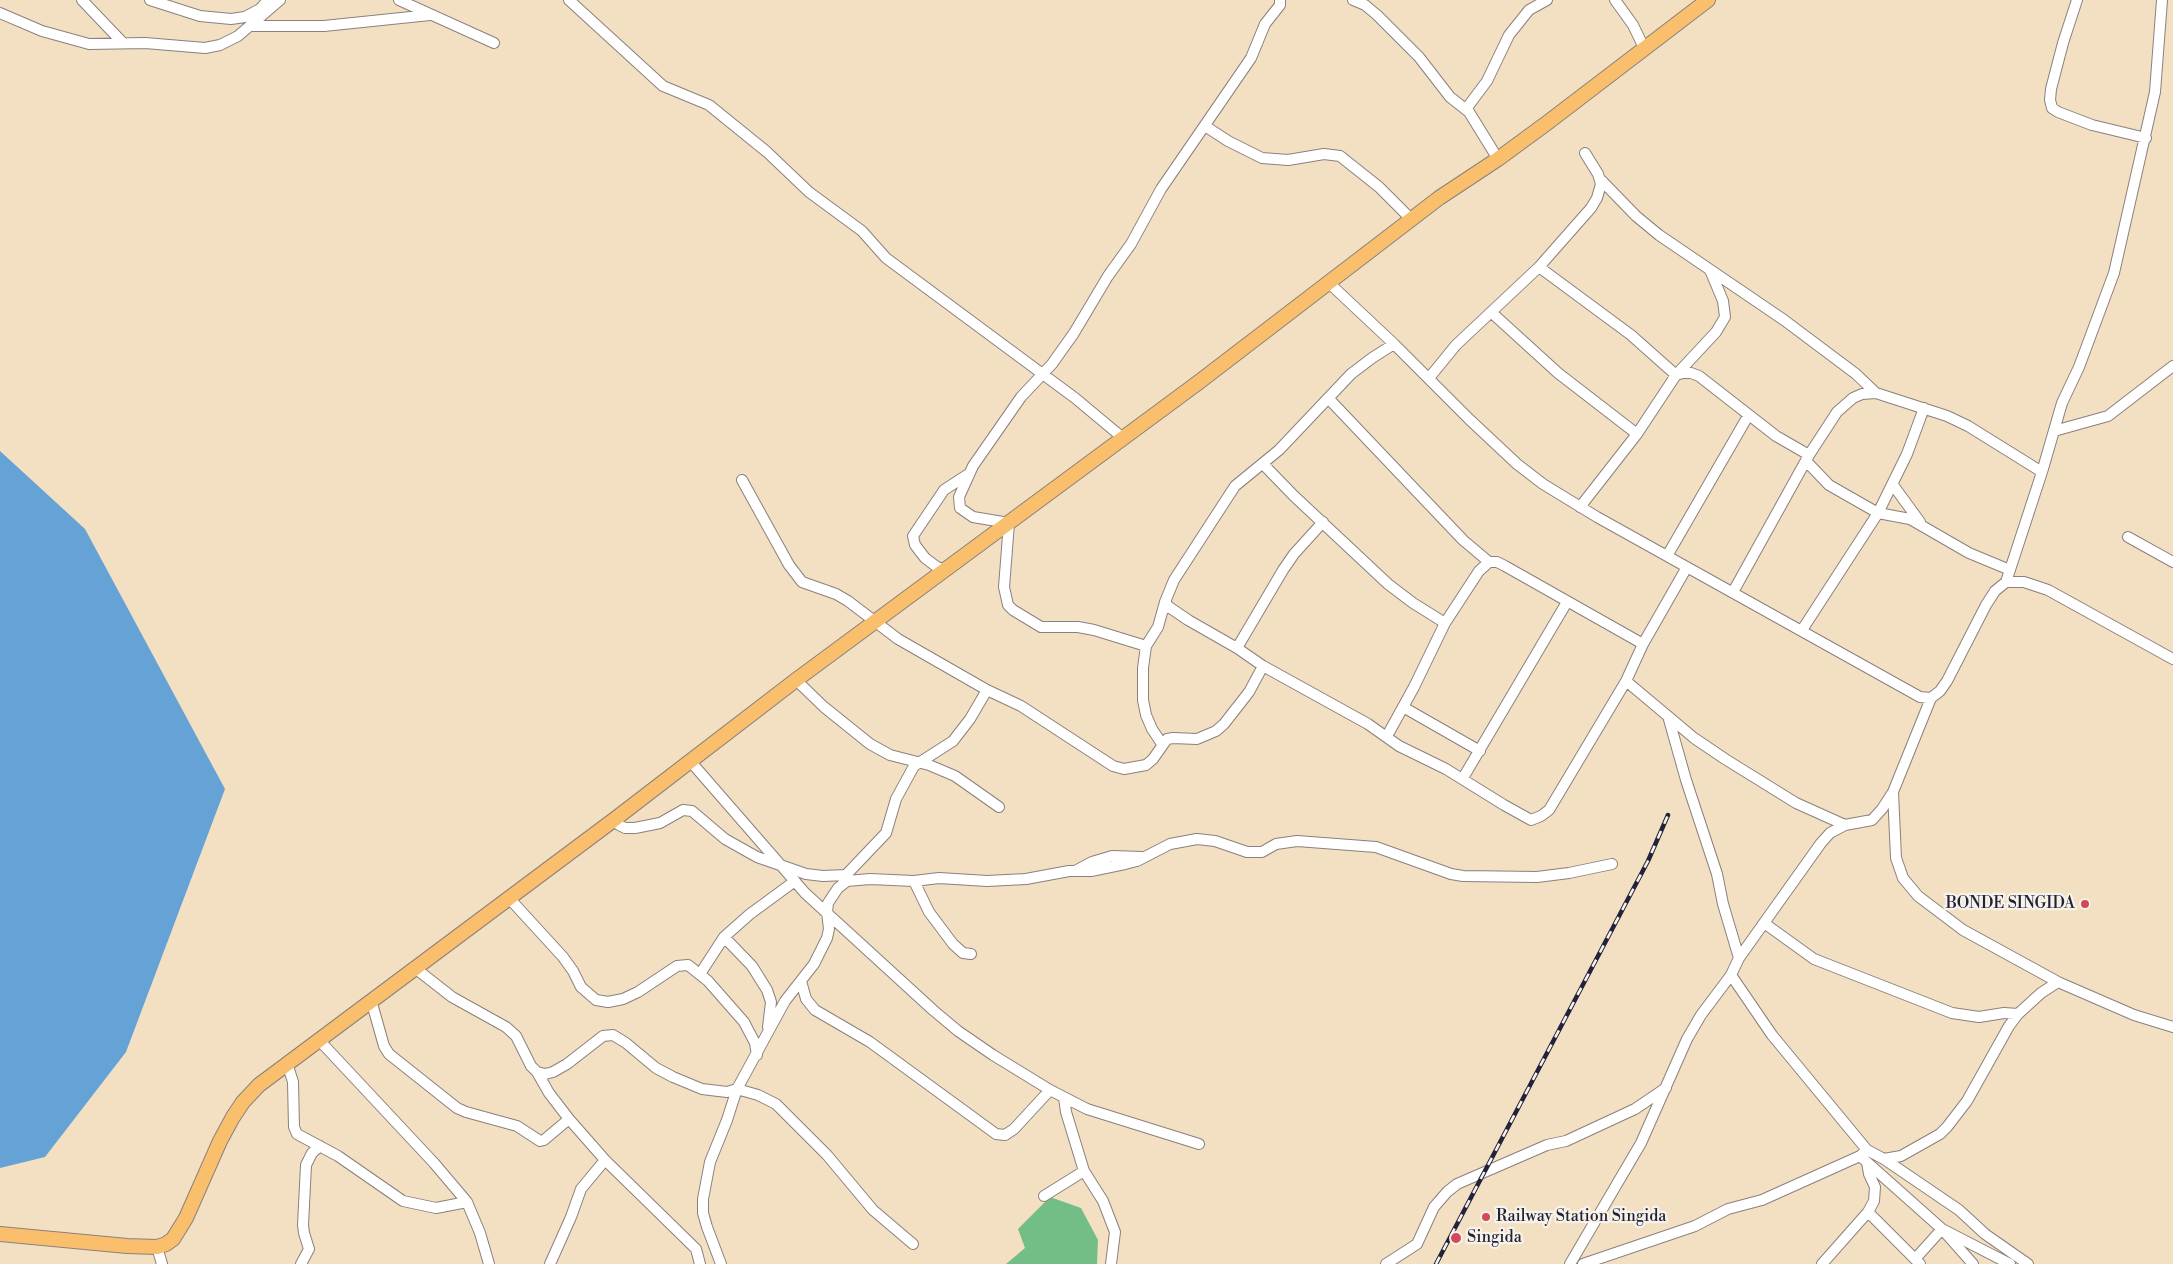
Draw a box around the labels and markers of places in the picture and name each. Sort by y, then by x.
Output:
place label: BONDE SINGIDA [1946,894,2075,914]
marker: BONDE SINGIDA [2079,898,2091,910]
place label: Railway Station Singida [1496,1207,1666,1227]
marker: Railway Station Singida [1480,1211,1492,1223]
place label: Singida [1467,1228,1522,1248]
marker: Singida [1449,1231,1463,1245]

